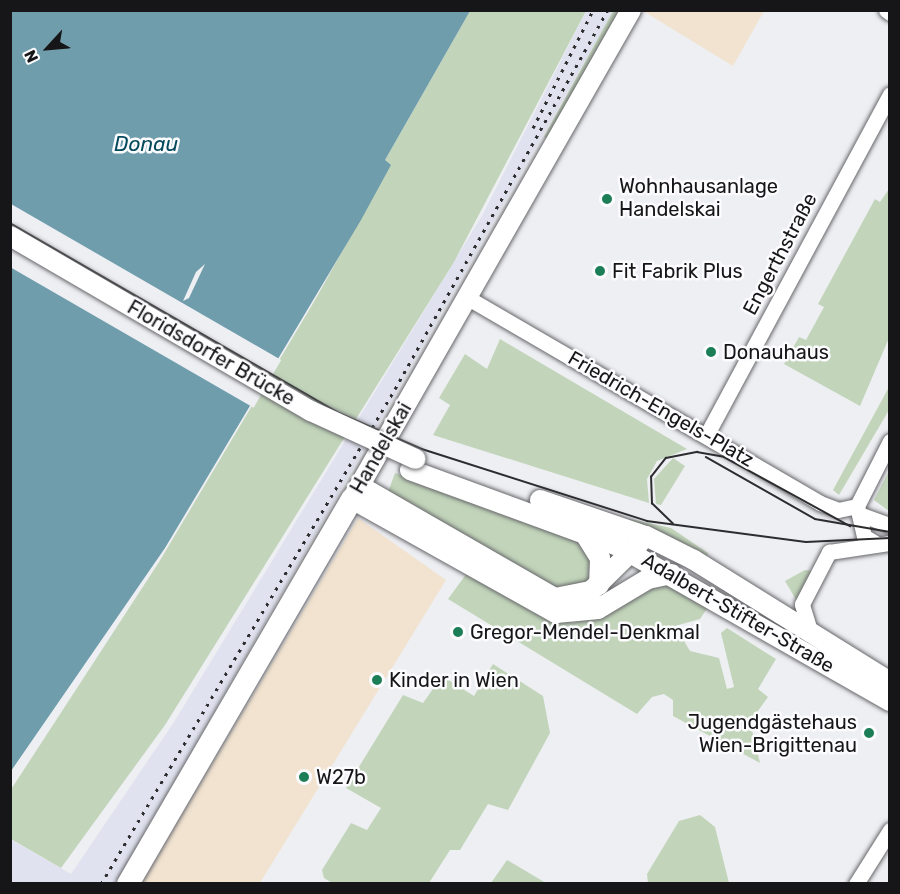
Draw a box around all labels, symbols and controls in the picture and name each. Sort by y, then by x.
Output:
north arrow [18,18,78,78]
text: N [20,47,42,65]
water label: Donau [114,131,178,157]
place label: Wohnhausanlage Handelskai [619,175,778,222]
street label: Engerthstraße [738,189,822,319]
marker: Wohnhausanlage Handelskai [600,192,614,206]
place label: Fit Fabrik Plus [612,259,743,283]
marker: Fit Fabrik Plus [593,264,607,278]
street label: Floridsdorfer Brücke [123,295,299,411]
place label: Donauhaus [723,340,829,364]
marker: Donauhaus [704,345,718,359]
street label: Friedrich-Engels-Platz [564,346,758,472]
street label: Handelskai [345,398,417,498]
street label: Adalbert-Stifter-Straße [637,548,839,678]
place label: Gregor-Mendel-Denkmal [470,620,700,644]
marker: Gregor-Mendel-Denkmal [451,625,465,639]
place label: Kinder in Wien [389,668,520,692]
marker: Kinder in Wien [370,673,384,687]
place label: Jugendgästehaus Wien-Brigittenau [688,710,857,757]
marker: Jugendgästehaus Wien-Brigittenau [862,726,876,740]
place label: W27b [316,765,366,789]
marker: W27b [297,770,311,784]

